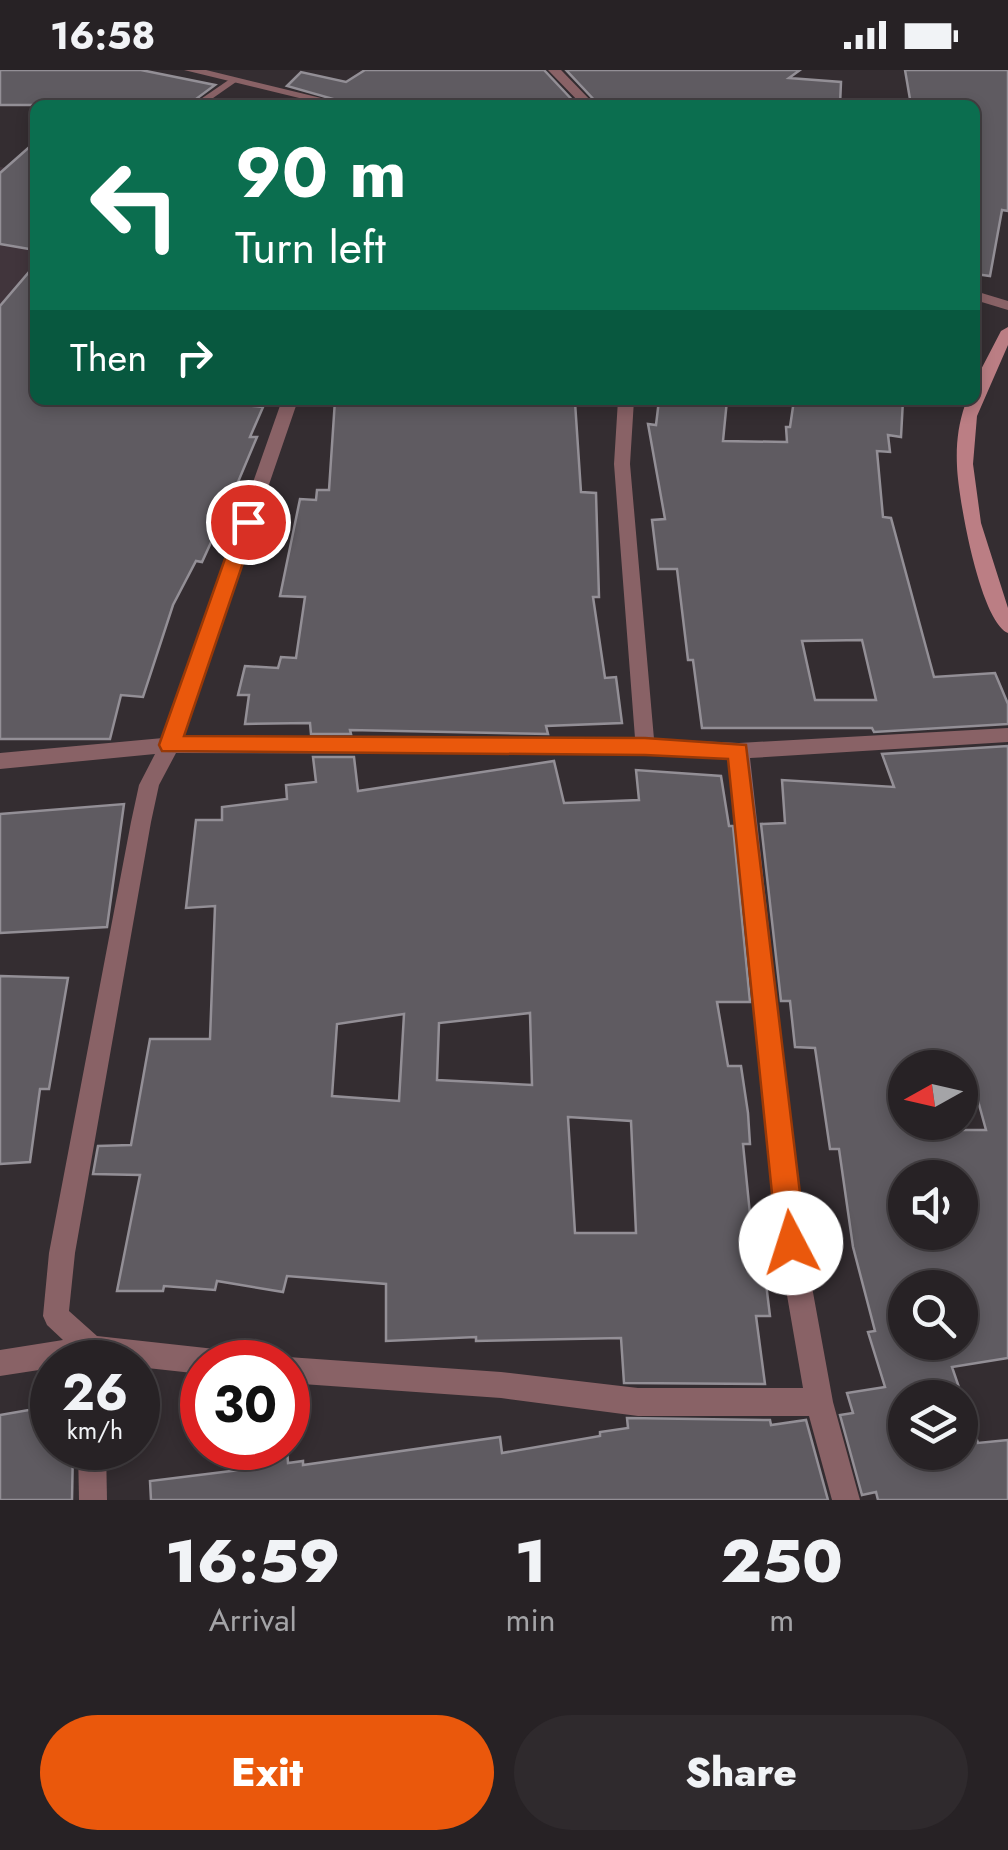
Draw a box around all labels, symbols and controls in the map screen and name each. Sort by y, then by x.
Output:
text: 16:58 [50,8,155,63]
text: 90 m [235,122,407,223]
icon: left [70,140,200,270]
text: Turn left [235,215,386,280]
text: Then [70,330,147,385]
icon: right [167,330,222,385]
pin [206,480,291,565]
icon: arrive [221,495,276,550]
north arrow [888,1050,978,1140]
map controls [888,1050,978,1470]
button: sound [888,1160,978,1250]
position arrow [739,1191,843,1295]
button: search [888,1270,978,1360]
speed limit sign: 30 [180,1340,310,1470]
text: 26 [62,1356,128,1429]
button: layers [888,1380,978,1470]
text: km/h [67,1412,123,1448]
text: 16:59 [165,1518,340,1605]
text: 1 [515,1518,546,1605]
text: 250 [721,1518,843,1605]
text: Arrival [209,1597,297,1643]
text: min [506,1597,556,1643]
text: m [769,1597,794,1643]
button: Exit [40,1715,494,1830]
button: Share [514,1715,968,1830]

